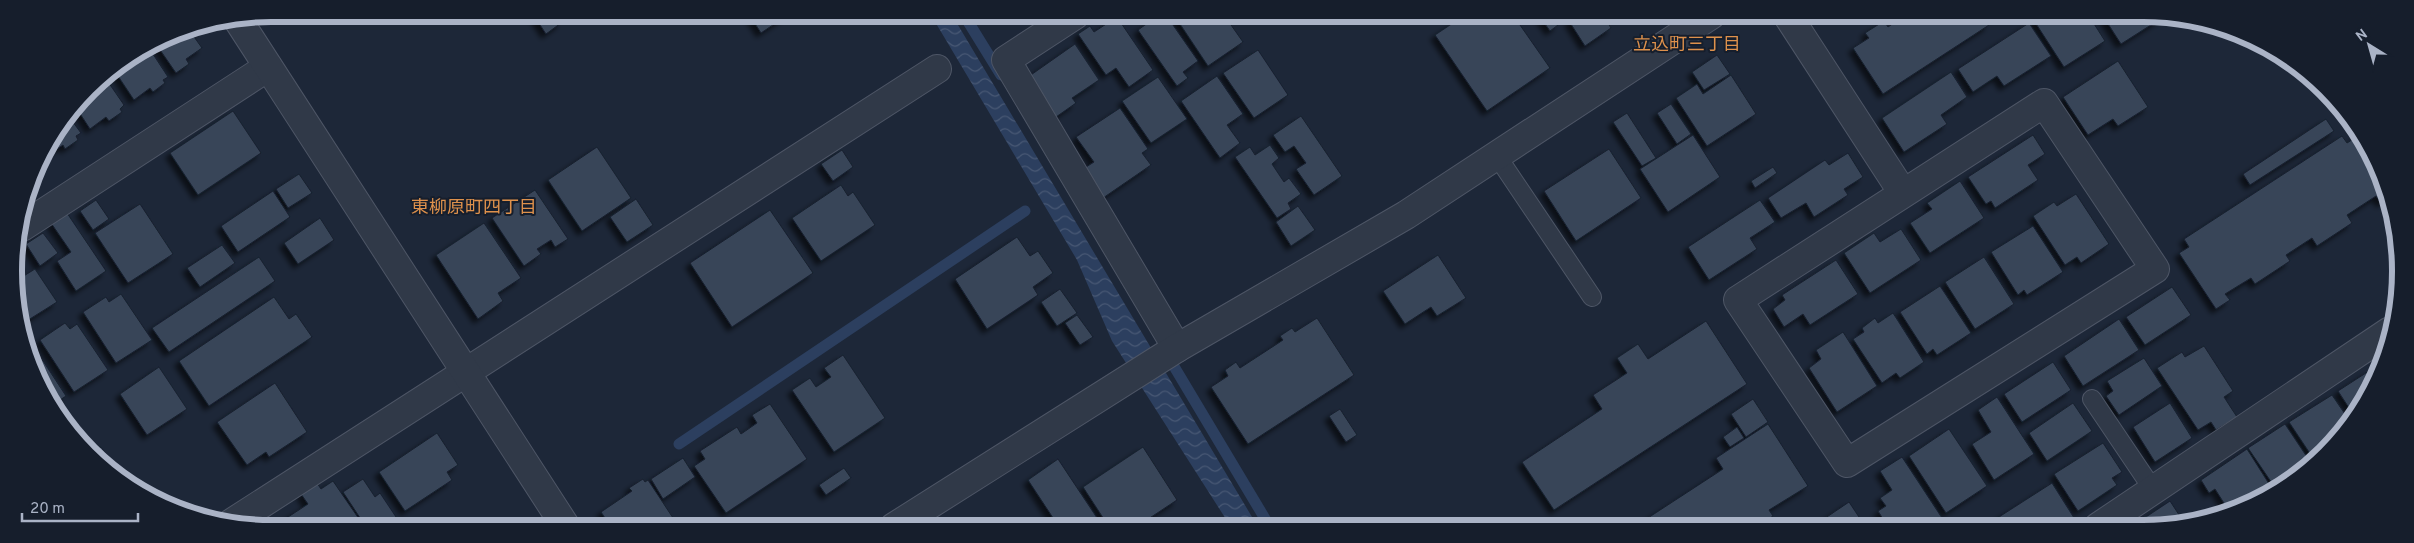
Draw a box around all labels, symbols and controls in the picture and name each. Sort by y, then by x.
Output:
north arrow [2344,20,2394,70]
text: N [2353,26,2371,46]
district label: 立込町三丁目 [1633,34,1741,57]
district label: 東柳原町四丁目 [411,197,537,220]
scale bar [22,490,139,522]
text: 20 m [30,500,65,519]

